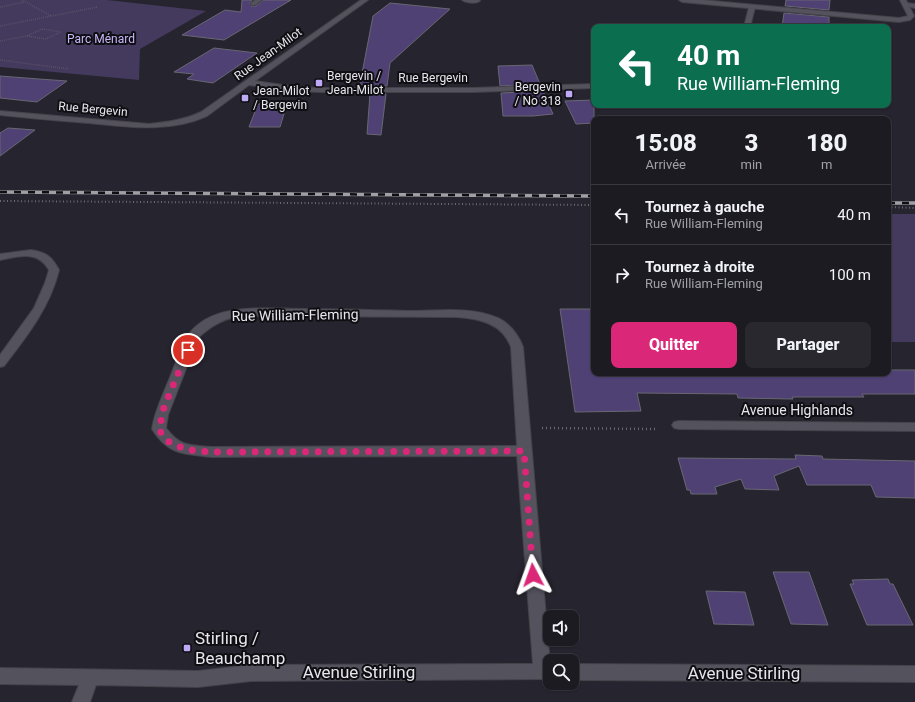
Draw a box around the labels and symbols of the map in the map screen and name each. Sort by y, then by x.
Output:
street label: Rue Jean-Milot [232,25,304,83]
park label: Parc Ménard [67,32,135,46]
place label: Bergevin / Jean-Milot [327,69,384,97]
street label: Rue Bergevin [398,71,468,85]
marker: Bergevin / Jean-Milot [314,78,324,88]
place label: Bergevin / No 318 [514,80,561,108]
place label: Jean-Milot / Bergevin [253,84,310,112]
marker: Bergevin / No 318 [564,89,574,99]
marker: Jean-Milot / Bergevin [240,93,250,103]
street label: Rue Bergevin [58,99,128,119]
street label: Rue William-Fleming [231,306,359,324]
pin [171,333,205,367]
street label: Avenue Highlands [741,402,853,418]
position arrow [512,554,554,596]
place label: Stirling / Beauchamp [195,628,285,668]
marker: Stirling / Beauchamp [182,643,192,653]
street label: Avenue Stirling [303,662,415,682]
street label: Avenue Stirling [688,663,800,683]

